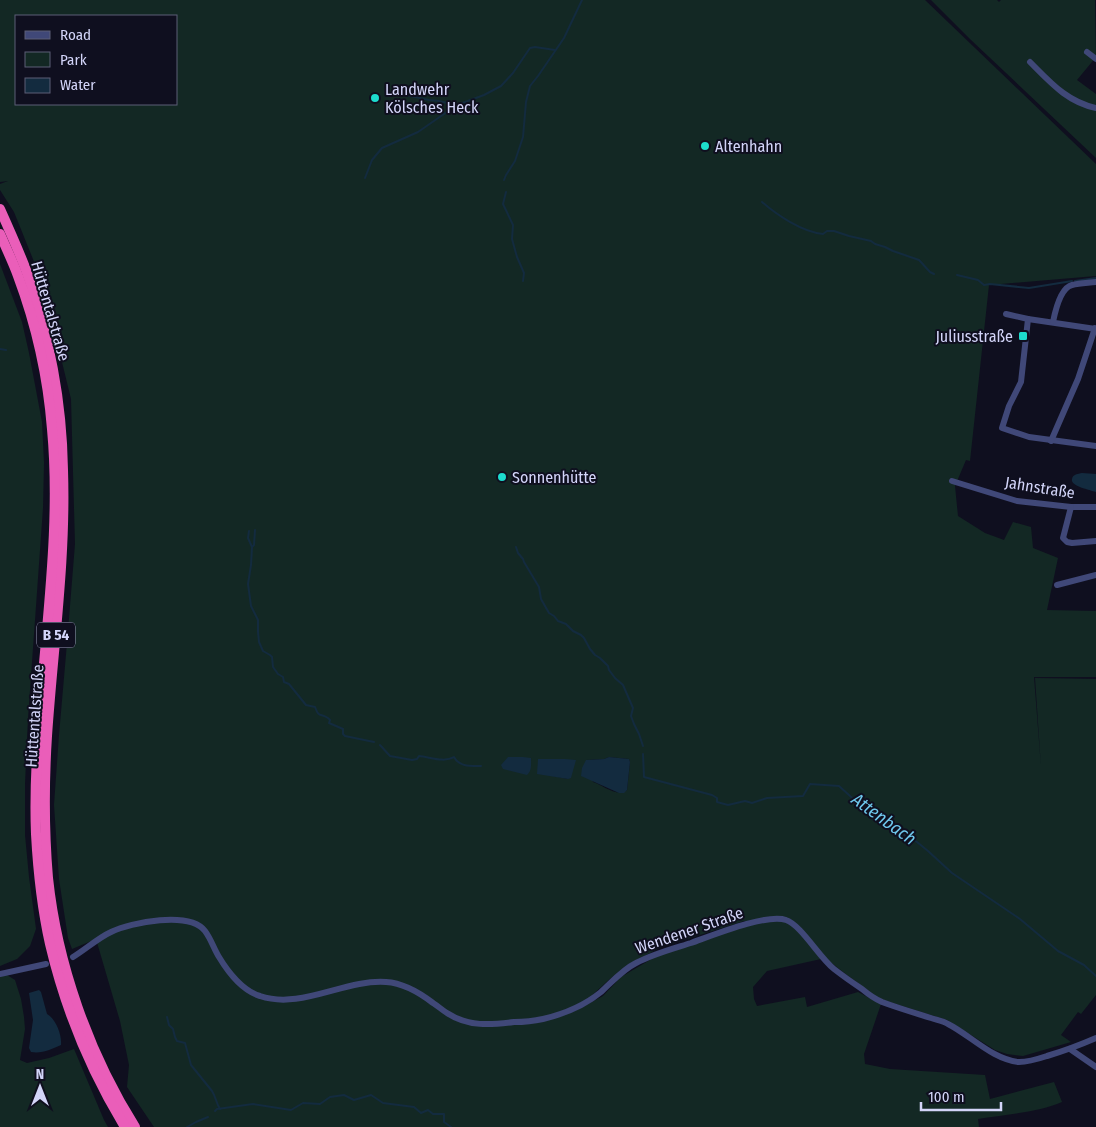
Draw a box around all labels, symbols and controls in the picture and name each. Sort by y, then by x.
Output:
legend [15,15,178,105]
text: Road [60,26,91,44]
text: Park [60,51,87,69]
text: Water [60,76,96,94]
place label: Landwehr Kölsches Heck [385,80,479,117]
marker: Landwehr Kölsches Heck [369,92,381,104]
place label: Altenhahn [715,137,782,156]
marker: Altenhahn [699,140,711,152]
street label: Hüttentalstraße [27,259,74,363]
place label: Juliusstraße [936,327,1013,346]
marker: Juliusstraße [1017,330,1029,342]
place label: Sonnenhütte [512,468,597,487]
marker: Sonnenhütte [496,471,508,483]
street label: Jahnstraße [1004,473,1076,502]
road number: B 54 [37,622,75,648]
street label: Hüttentalstraße [21,664,48,768]
water label: Attenbach [847,788,921,850]
street label: Wendener Straße [633,903,746,958]
north arrow [15,1062,65,1112]
text: N [36,1066,44,1083]
scale bar [921,1080,1001,1112]
text: 100 m [928,1088,965,1106]

